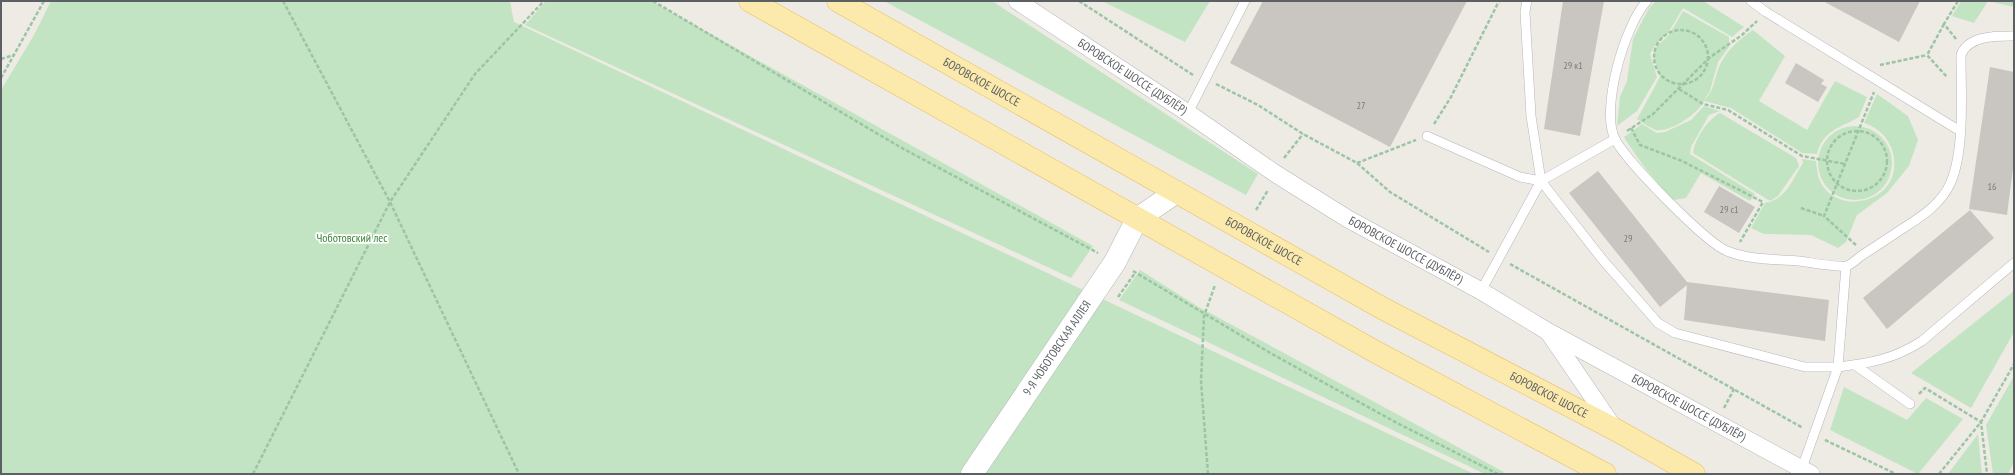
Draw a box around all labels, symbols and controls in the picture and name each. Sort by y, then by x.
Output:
street label: БОРОВСКОЕ ШОССЕ (ДУБЛЁР) [1075,35,1190,118]
street label: БОРОВСКОЕ ШОССЕ [941,54,1023,109]
house number: 29 к1 [1563,59,1583,72]
house number: 27 [1357,99,1366,112]
house number: 16 [1988,180,1997,193]
house number: 29 с1 [1719,203,1739,216]
street label: БОРОВСКОЕ ШОССЕ [1223,213,1305,269]
street label: БОРОВСКОЕ ШОССЕ (ДУБЛЁР) [1346,213,1466,287]
park label: Чоботовский лес [317,230,388,245]
house number: 29 [1624,232,1633,245]
street label: 9-Я ЧОБОТОВСКАЯ АЛЛЕЯ [1019,297,1094,398]
street label: БОРОВСКОЕ ШОССЕ [1508,368,1591,421]
street label: БОРОВСКОЕ ШОССЕ (ДУБЛЁР) [1629,370,1749,444]

